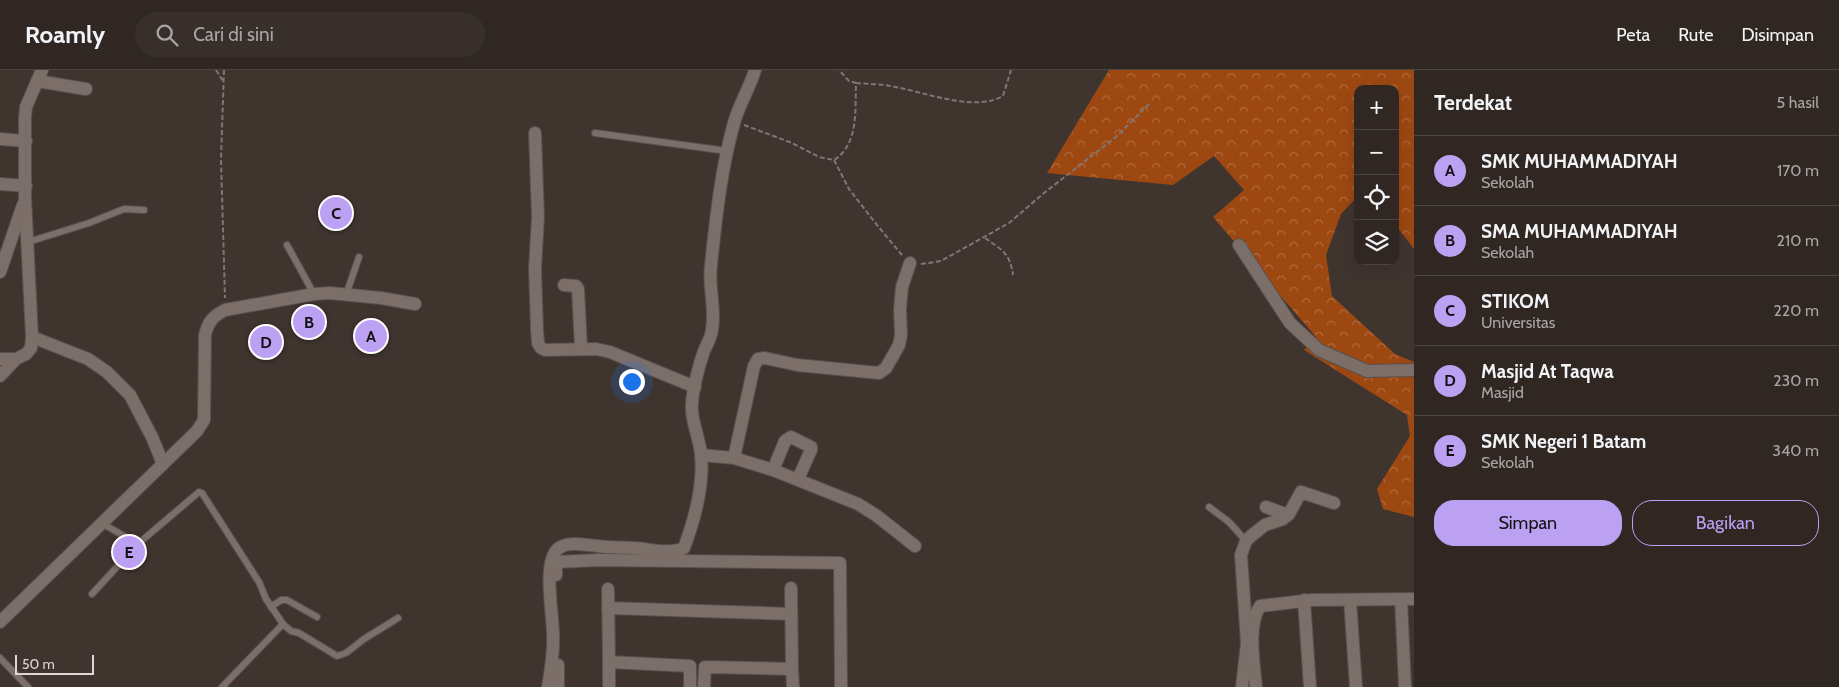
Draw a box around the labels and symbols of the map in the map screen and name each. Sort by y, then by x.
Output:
pin: C [320,194,352,232]
pin: B [293,303,325,341]
pin: A [355,317,387,355]
pin: D [250,323,282,361]
your location [619,369,645,395]
pin: E [113,533,145,571]
scale bar [15,652,94,675]

